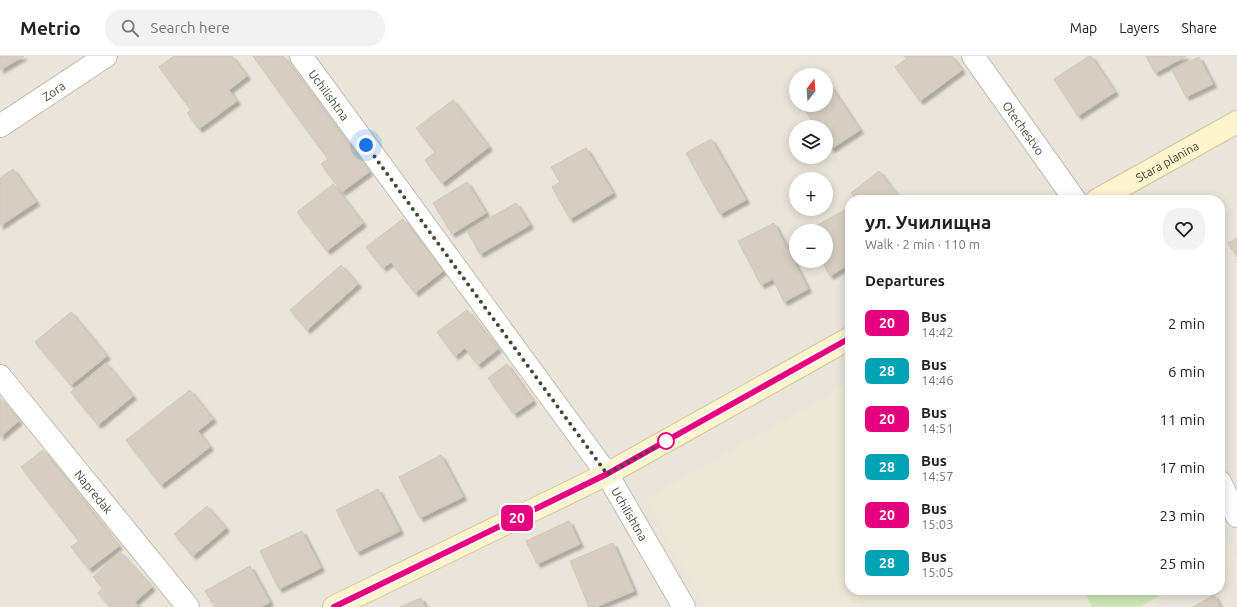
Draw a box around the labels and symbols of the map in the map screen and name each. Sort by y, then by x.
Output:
street label: Uchilishtna [307,67,352,123]
north arrow [789,68,833,112]
street label: Zora [40,79,67,103]
street label: Otechestvo [1000,99,1047,157]
your location [356,135,376,155]
street label: Stara planina [1133,138,1201,184]
unlabelled marker [657,432,675,450]
street label: Napredak [73,467,116,516]
street label: Uchilishtna [610,485,651,543]
line badge: 20 [499,505,535,531]

